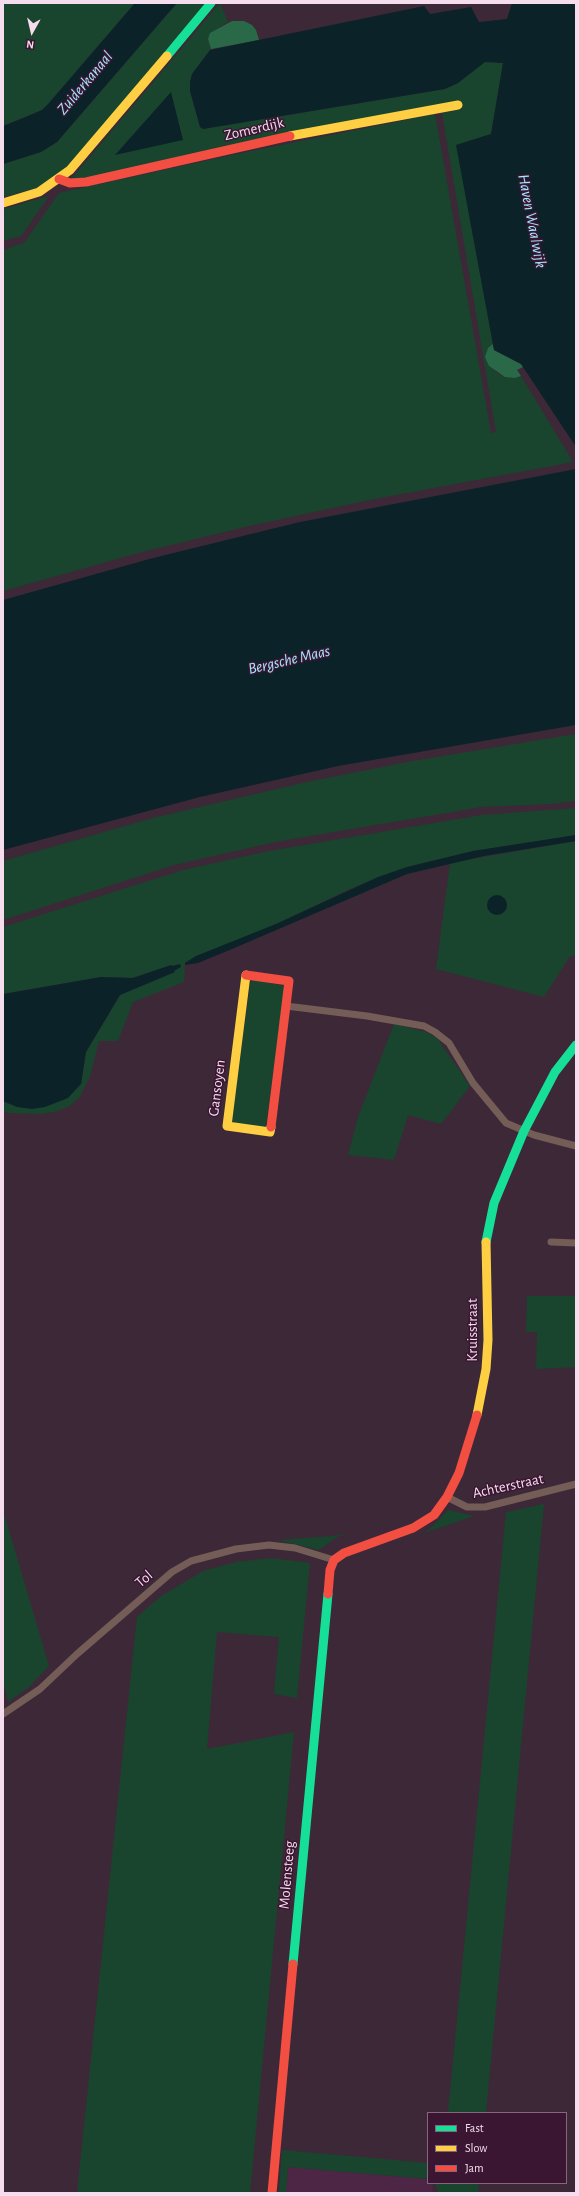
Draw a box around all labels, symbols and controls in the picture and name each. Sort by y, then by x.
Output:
north arrow [12,12,52,52]
text: N [26,38,35,50]
water label: Zuiderkanaal [53,47,117,119]
street label: Zomerdijk [222,113,286,145]
water label: Haven Waalwijk [513,172,551,270]
water label: Bergsche Maas [246,641,332,679]
street label: Gansoyen [205,1059,229,1117]
street label: Kruisstraat [463,1298,481,1362]
street label: Achterstraat [471,1470,545,1502]
street label: Tol [132,1566,156,1592]
street label: Molensteeg [275,1840,299,1910]
legend [427,2112,567,2184]
text: Fast [465,2122,484,2134]
text: Slow [465,2142,487,2154]
text: Jam [465,2162,484,2174]

